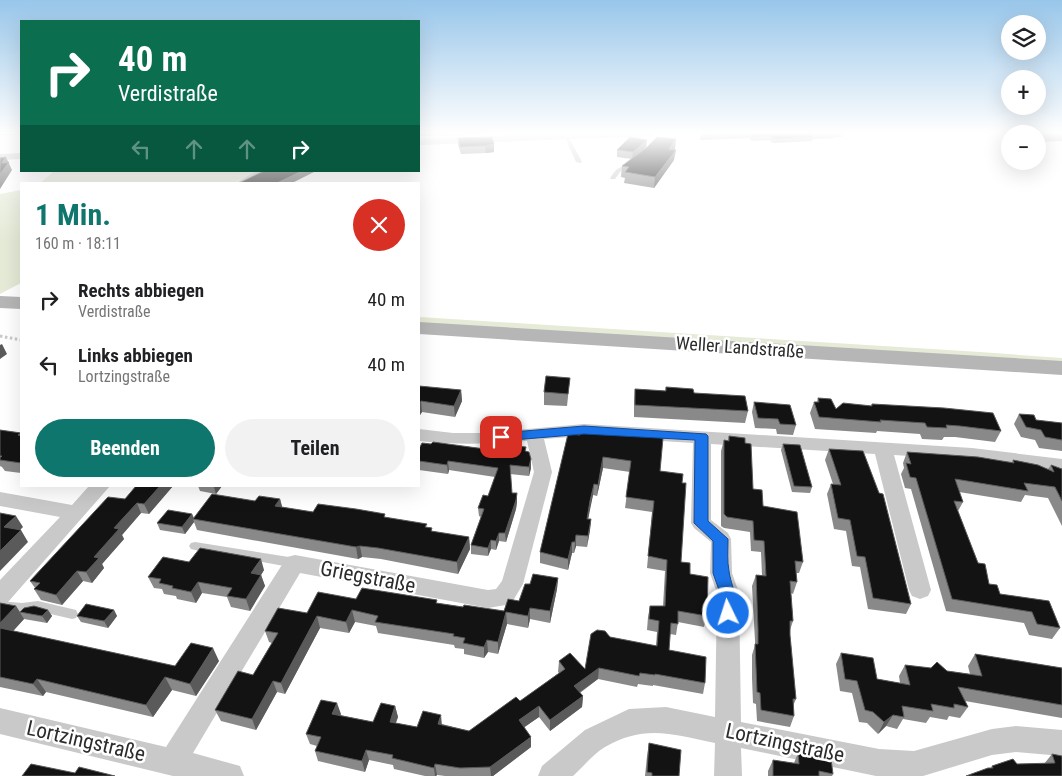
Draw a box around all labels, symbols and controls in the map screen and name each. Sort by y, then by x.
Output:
map controls [1001,15,1046,170]
button: layers [1001,15,1046,60]
text: 40 m [118,39,187,80]
icon: right [35,40,100,105]
button: + [1001,70,1046,115]
text: Verdistraße [118,81,218,106]
button: − [1001,125,1046,170]
icon: left [127,135,155,163]
icon: ahead [180,135,208,163]
icon: ahead [233,135,261,163]
icon: right [286,135,314,163]
text: 1 Min. [35,197,111,232]
button: close [353,199,405,251]
text: 160 m · 18:11 [35,234,121,253]
text: Rechts abbiegen [78,279,204,302]
icon: right [35,286,63,314]
text: 40 m [368,288,405,311]
text: Verdistraße [78,302,151,321]
street label: Weller Landstraße [675,332,805,362]
text: Links abbiegen [78,344,193,367]
icon: left [35,351,63,379]
text: 40 m [368,353,405,376]
text: Lortzingstraße [78,367,170,386]
pin [480,416,522,458]
button: Beenden [35,419,215,477]
button: Teilen [225,419,405,477]
icon: arrive [487,423,515,451]
street label: Griegstraße [318,556,418,598]
position arrow [701,586,753,638]
street label: Lortzingstraße [24,716,148,766]
street label: Lortzingstraße [723,719,847,767]

